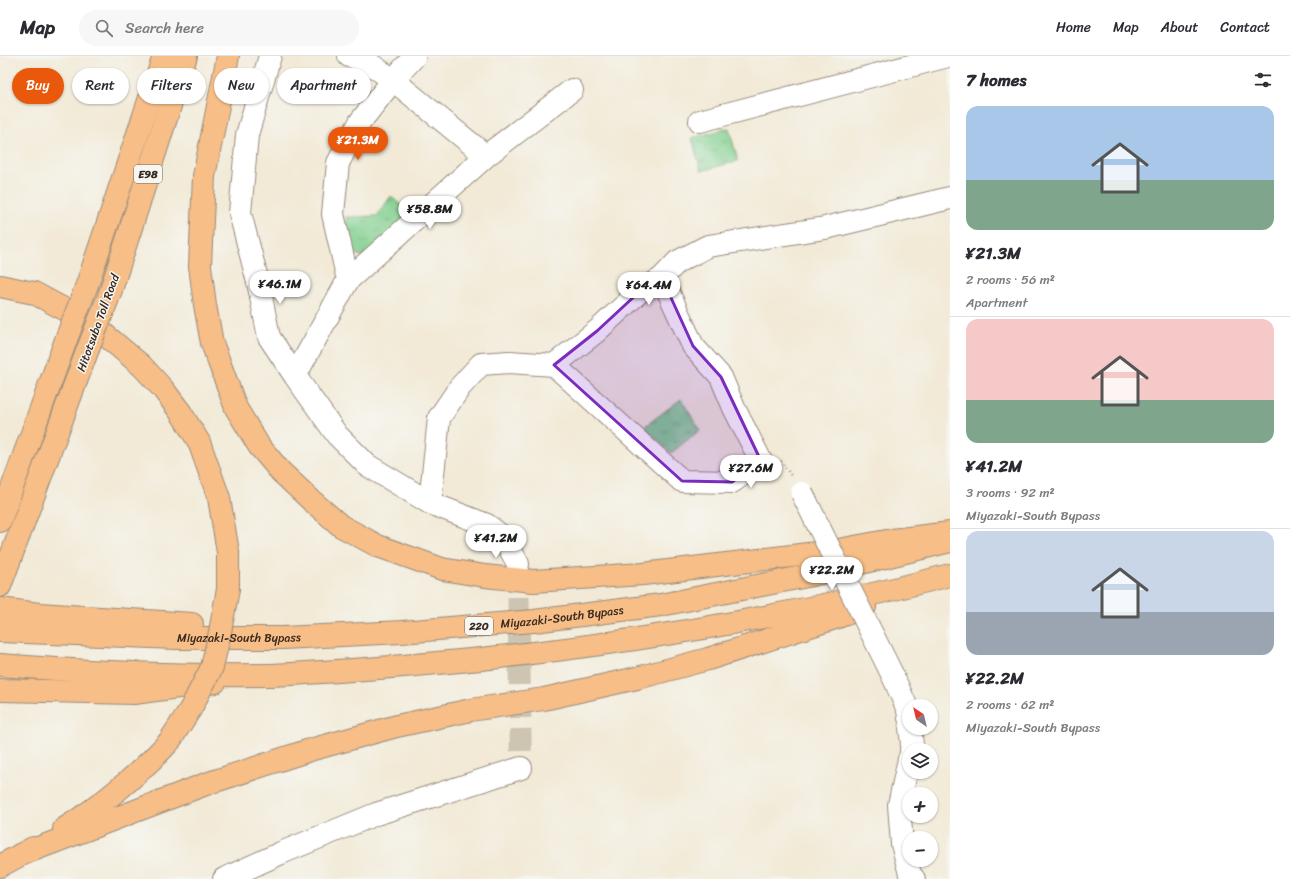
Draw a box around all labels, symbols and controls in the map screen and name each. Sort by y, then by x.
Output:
search box [79,10,359,46]
text: Map [20,11,55,44]
text: Search here [125,15,204,41]
text: Home [1056,15,1091,40]
text: Map [1113,15,1139,40]
text: About [1161,15,1198,40]
text: Contact [1220,15,1270,40]
icon: search [93,17,115,39]
text: 7 homes [966,65,1026,95]
chip: Buy [12,68,64,104]
chip: Rent [72,68,129,104]
chip: Filters [137,68,206,104]
chip: New [214,68,269,104]
chip: Apartment [277,68,371,104]
icon: filters [1252,69,1274,91]
pin: ¥21.3M [325,127,391,161]
text: ¥21.3M [337,128,379,151]
icon: home [1084,132,1156,204]
road number: E98 [134,165,162,183]
pin: ¥58.8M [397,196,463,230]
text: ¥58.8M [407,197,453,220]
text: ¥21.3M [966,238,1021,268]
text: 2 rooms · 56 m² [966,268,1055,291]
street label: Hitotsuba Toll Road [70,269,126,375]
pin: ¥46.1M [247,271,313,305]
text: ¥46.1M [259,272,301,295]
pin: ¥64.4M [616,272,682,306]
text: ¥64.4M [626,273,672,296]
text: Apartment [966,291,1027,314]
icon: home [1084,345,1156,417]
text: ¥41.2M [966,451,1022,481]
pin: ¥27.6M [718,455,784,489]
text: ¥27.6M [729,456,773,479]
text: 3 rooms · 92 m² [966,481,1055,504]
text: Miyazaki-South Bypass [966,504,1100,527]
pin: ¥41.2M [463,525,529,559]
text: ¥41.2M [475,526,517,549]
pin: ¥22.2M [799,557,865,591]
icon: home [1084,557,1156,629]
text: ¥22.2M [810,558,854,581]
street label: Miyazaki-South Bypass [500,599,625,635]
road number: 220 [465,617,493,635]
street label: Miyazaki-South Bypass [177,626,301,649]
text: ¥22.2M [966,663,1024,693]
text: 2 rooms · 62 m² [966,693,1054,716]
north arrow [902,699,938,735]
map controls [902,699,938,867]
text: Miyazaki-South Bypass [966,716,1100,739]
button: layers [902,743,938,779]
button: + [902,787,938,823]
button: − [902,831,938,867]

